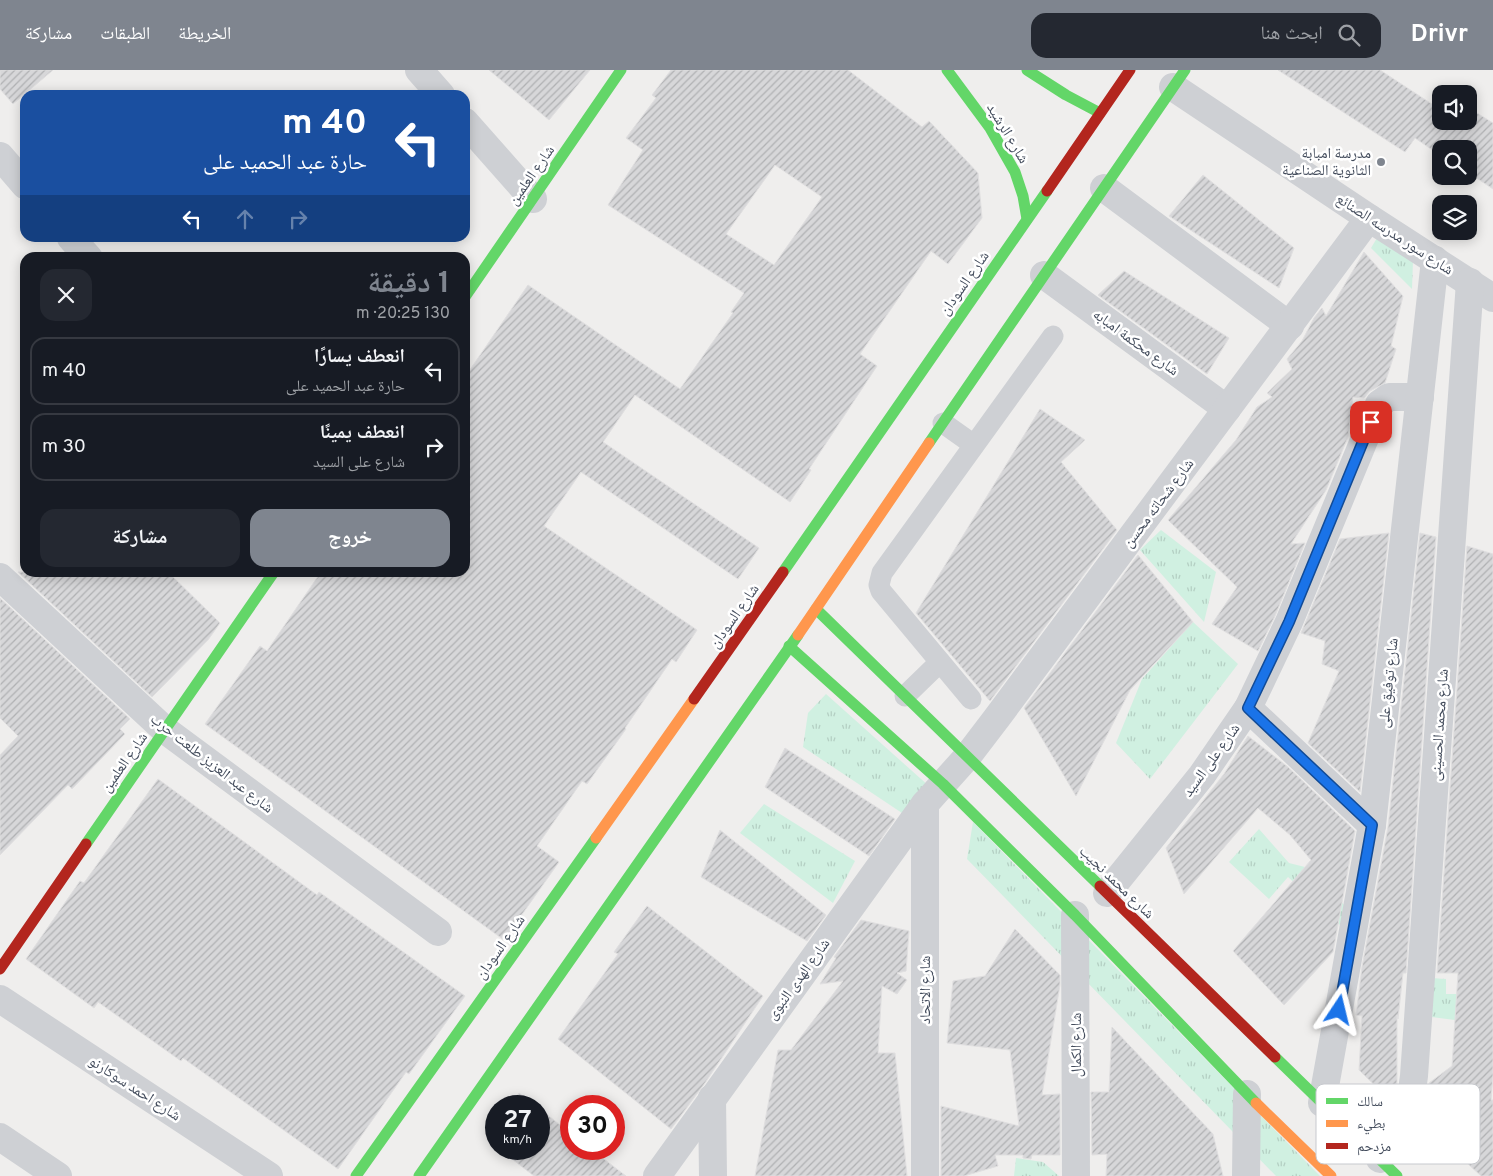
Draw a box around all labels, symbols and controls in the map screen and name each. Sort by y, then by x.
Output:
search box [1031,13,1381,58]
text: Drivr [1411,20,1468,50]
icon: search [1335,21,1363,49]
text: ابحث هنا [1260,22,1323,46]
text: مشاركة [25,23,72,46]
text: الطبقات [100,23,150,46]
text: الخريطة [178,23,231,46]
map controls [1432,85,1477,240]
button: sound [1432,85,1477,130]
street label: شارع الرشيد [981,100,1032,168]
text: 40 m [282,102,367,146]
icon: left [385,110,450,175]
button: search [1432,140,1477,185]
street label: شارع العلمين [505,142,560,210]
place label: مدرسة امبابة الثانوية الصناعية [1282,145,1371,181]
text: حارة عبد الحميد على [203,150,367,177]
marker: مدرسة امبابة الثانوية الصناعية [1375,156,1387,168]
street label: شارع سور مدرسه الصنائع [1332,190,1457,280]
button: layers [1432,195,1477,240]
icon: left [178,205,206,233]
icon: ahead [231,205,259,233]
icon: right [284,205,312,233]
street label: شارع السودان [936,248,994,320]
text: 1 دقيقة [367,266,450,303]
button: close [40,269,92,321]
text: 130 m · 20:25 [356,304,450,324]
street label: شارع محكمة امبابه [1088,306,1182,381]
text: انعطف يسارًا [314,345,405,369]
icon: left [420,357,448,385]
text: 40 m [42,359,87,383]
text: حارة عبد الحميد على [286,377,405,397]
pin [1350,401,1392,443]
icon: arrive [1357,408,1385,436]
text: انعطف يمينًا [320,421,405,445]
icon: right [420,433,448,461]
text: 30 m [42,435,86,459]
text: شارع على السيد [313,453,405,473]
street label: شارع شحاته محسن [1120,455,1199,552]
button: مشاركة [40,509,240,567]
button: خروج [250,509,450,567]
street label: شارع السودان [706,581,764,653]
street label: شارع توفيق على [1375,637,1404,729]
street label: شارع محمد الحسينى [1427,668,1454,782]
street label: شارع عبد العزيز طلعت حرب [146,710,277,818]
street label: شارع على السيد [1179,720,1245,801]
street label: شارع العلمين [98,729,153,797]
street label: شارع محمد نجيب [1074,842,1158,924]
street label: شارع السودان [472,912,530,984]
street label: شارع الهدى النبوى [763,935,835,1024]
street label: شارع الاتحاد [917,956,936,1024]
position arrow [1312,983,1364,1035]
street label: شارع الكمال [1068,1013,1087,1077]
street label: شارع احمد سوكارنو [85,1052,184,1126]
legend [1316,1084,1480,1164]
text: سالك [1357,1094,1383,1111]
speed limit sign: 30 [560,1095,625,1160]
text: 27 [503,1105,532,1137]
text: بطيء [1357,1116,1386,1135]
text: km/h [503,1132,532,1148]
text: مزدحم [1357,1139,1391,1156]

